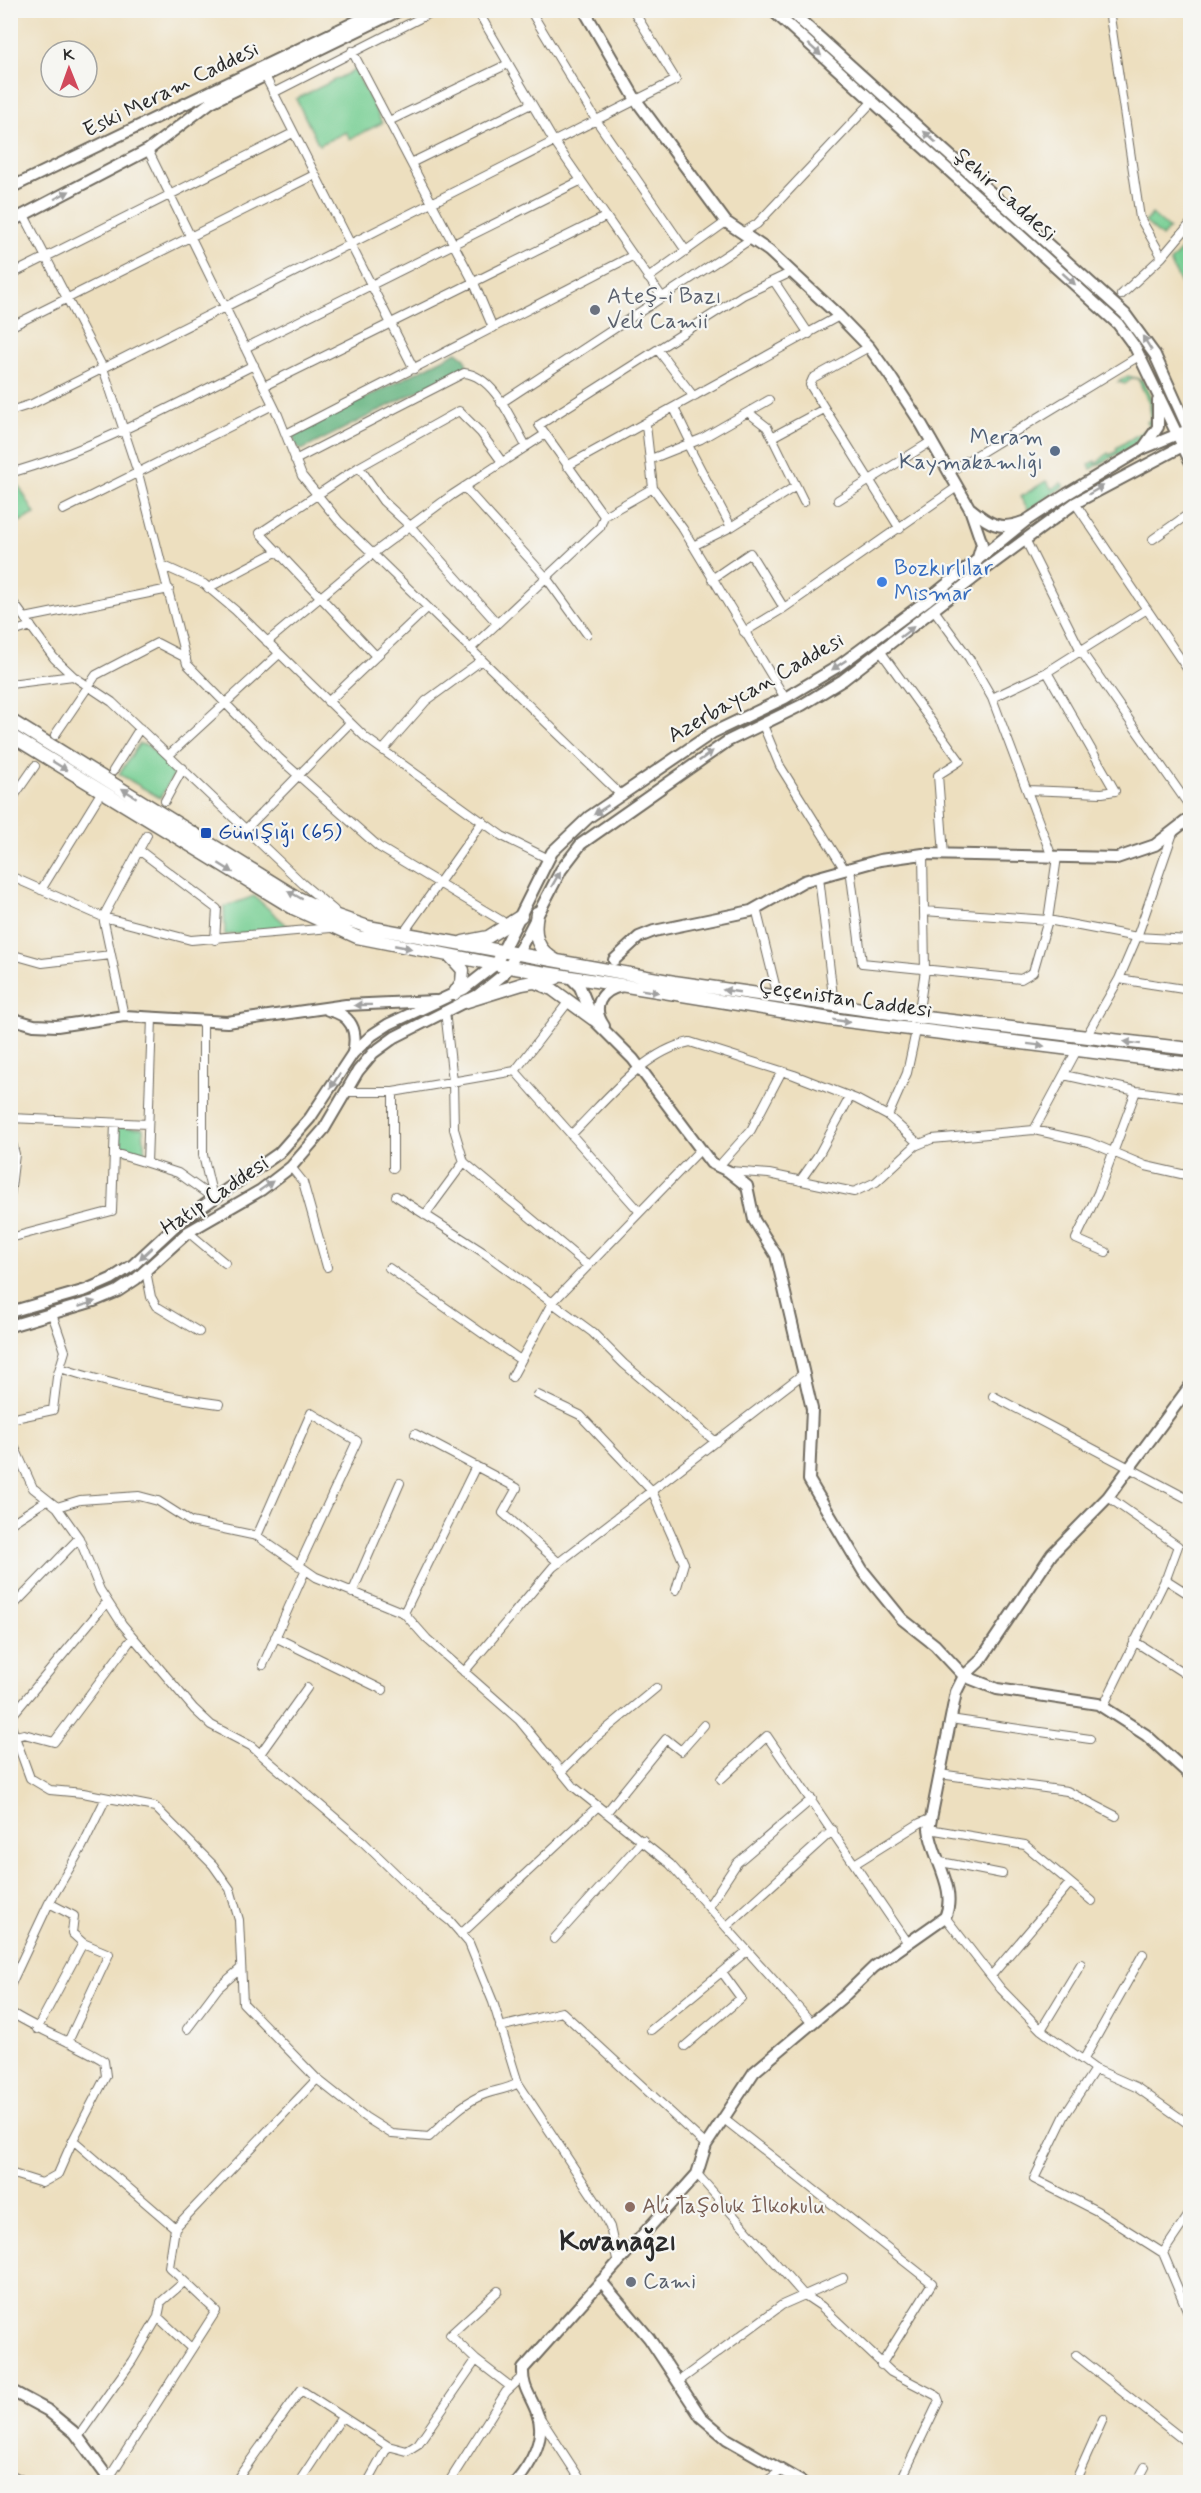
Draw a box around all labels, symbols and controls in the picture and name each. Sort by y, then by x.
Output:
street label: Eski Meram Caddesi [79,35,263,145]
north arrow [39,39,99,99]
one-way arrow [808,43,823,57]
text: K [63,45,75,66]
one-way arrow [923,131,938,144]
street label: Şehir Caddesi [948,142,1062,248]
one-way arrow [54,190,71,200]
one-way arrow [1061,272,1076,285]
place label: Ateş-i Bazı Veli Camii [607,283,722,336]
marker: Ateş-i Bazı Veli Camii [588,303,602,317]
one-way arrow [1142,335,1153,351]
place label: Meram Kaymakamlığı [899,424,1043,478]
marker: Meram Kaymakamlığı [1048,444,1062,458]
one-way arrow [1088,486,1105,496]
place label: Bozkırlılar Mismar [894,555,994,608]
marker: Bozkırlılar Mismar [875,575,889,589]
street label: Azerbaycan Caddesi [663,626,849,750]
one-way arrow [899,626,914,638]
one-way arrow [830,660,847,671]
one-way arrow [697,750,713,762]
one-way arrow [52,760,68,771]
one-way arrow [121,788,137,799]
one-way arrow [592,804,609,815]
place label: Günışığı (65) [218,819,342,848]
marker: Günışığı (65) [199,826,213,840]
one-way arrow [218,862,235,873]
one-way arrow [551,870,561,887]
one-way arrow [287,890,303,901]
one-way arrow [394,943,413,952]
street label: Çeçenistan Caddesi [756,973,934,1025]
one-way arrow [640,986,659,995]
one-way arrow [721,986,740,995]
one-way arrow [354,1000,373,1009]
one-way arrow [833,1016,852,1025]
one-way arrow [1123,1038,1142,1047]
one-way arrow [1026,1041,1045,1050]
one-way arrow [329,1073,340,1089]
street label: Hatıp Caddesi [156,1150,274,1242]
one-way arrow [257,1180,273,1192]
one-way arrow [139,1246,154,1260]
one-way arrow [78,1298,96,1308]
place label: Ali Taşoluk İlkokulu [642,2193,825,2221]
marker: Ali Taşoluk İlkokulu [623,2200,637,2214]
district label: Kovanağzı [559,2224,677,2262]
place label: Cami [643,2268,696,2296]
marker: Cami [624,2275,638,2289]

